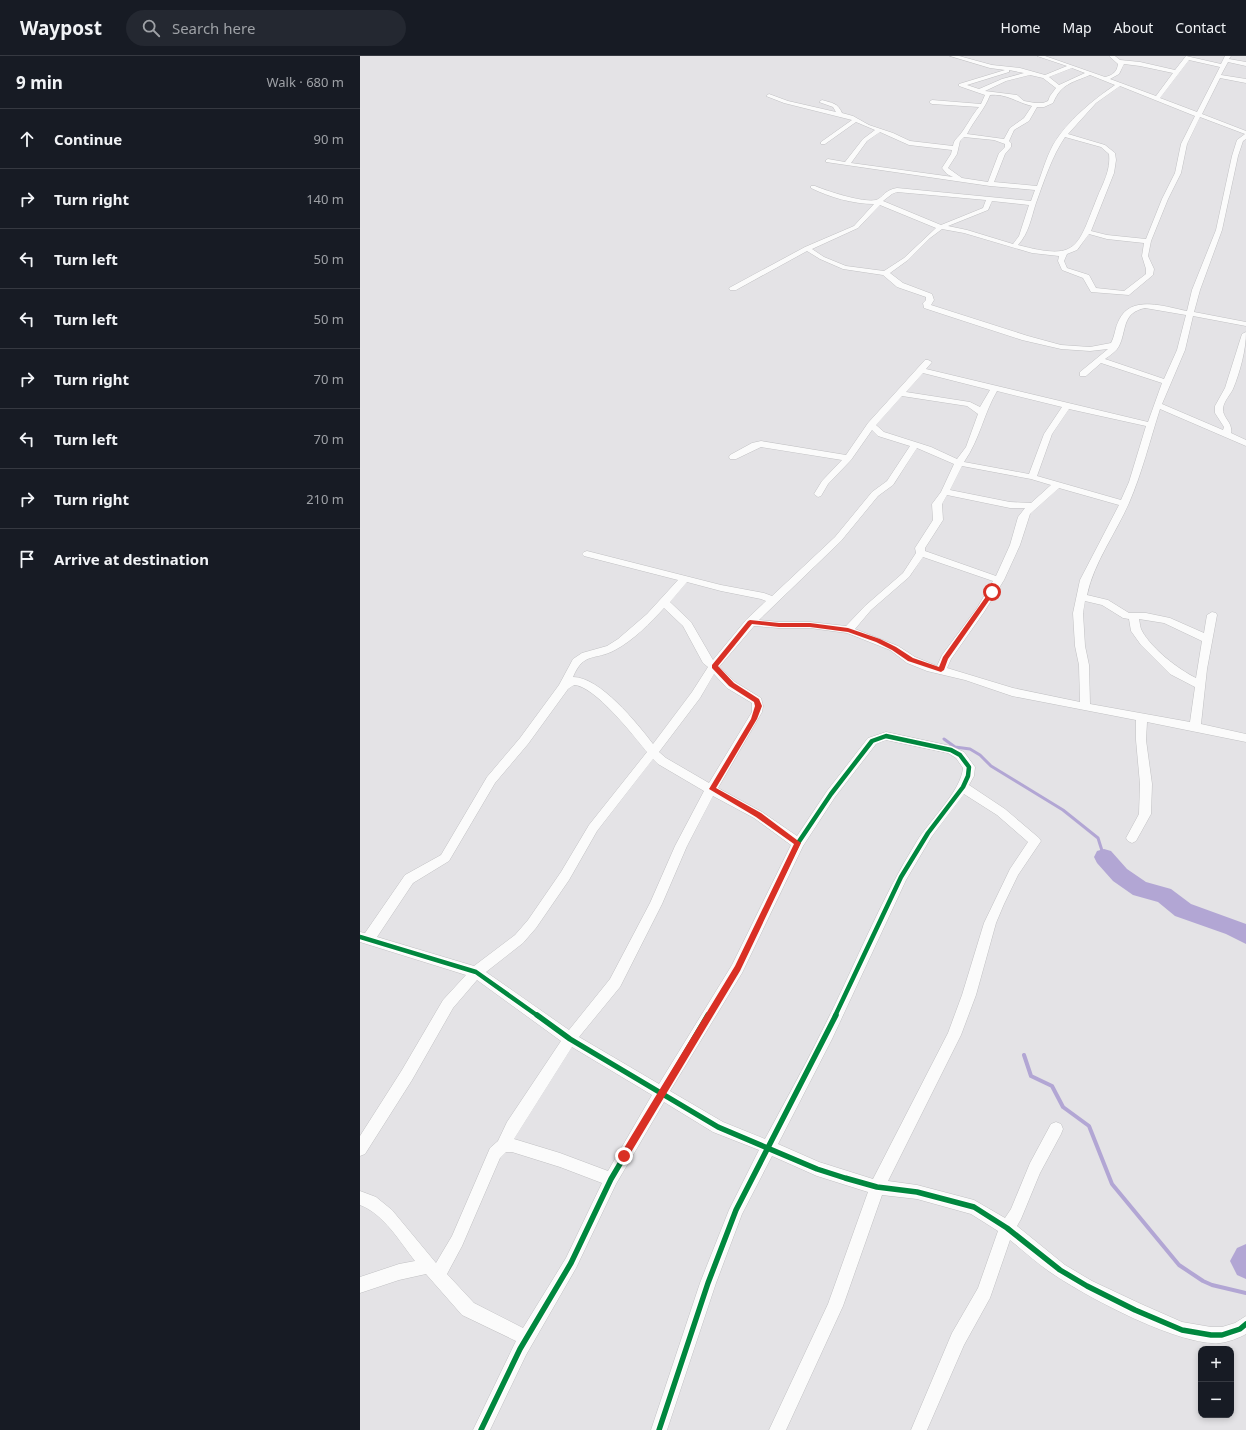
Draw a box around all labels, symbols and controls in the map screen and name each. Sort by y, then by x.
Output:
search box [126,10,406,46]
text: Waypost [20,15,102,41]
icon: search [140,17,162,39]
text: Search here [172,18,255,38]
text: Home [1001,18,1040,37]
text: Map [1062,18,1092,37]
text: About [1114,18,1153,37]
text: Contact [1175,18,1226,37]
text: 9 min [16,71,63,94]
text: Walk · 680 m [266,73,344,91]
icon: ahead [16,128,38,150]
text: Continue [54,129,122,149]
text: 90 m [314,130,344,148]
icon: right [16,188,38,210]
text: Turn right [54,189,129,209]
text: 140 m [306,190,344,208]
icon: left [16,248,38,270]
text: Turn left [54,249,118,269]
text: 50 m [314,250,344,268]
icon: left [16,308,38,330]
text: Turn left [54,309,118,329]
text: 50 m [314,310,344,328]
icon: right [16,368,38,390]
text: Turn right [54,369,129,389]
text: 70 m [314,370,344,388]
icon: left [16,428,38,450]
text: Turn left [54,429,118,449]
text: 70 m [314,430,344,448]
icon: right [16,488,38,510]
text: Turn right [54,489,129,509]
text: 210 m [306,490,344,508]
icon: arrive [16,548,38,570]
text: Arrive at destination [54,549,209,569]
route start [983,583,1001,601]
route end [615,1147,633,1165]
map controls [1198,1346,1234,1418]
button: + [1198,1346,1234,1382]
button: − [1198,1382,1234,1418]

